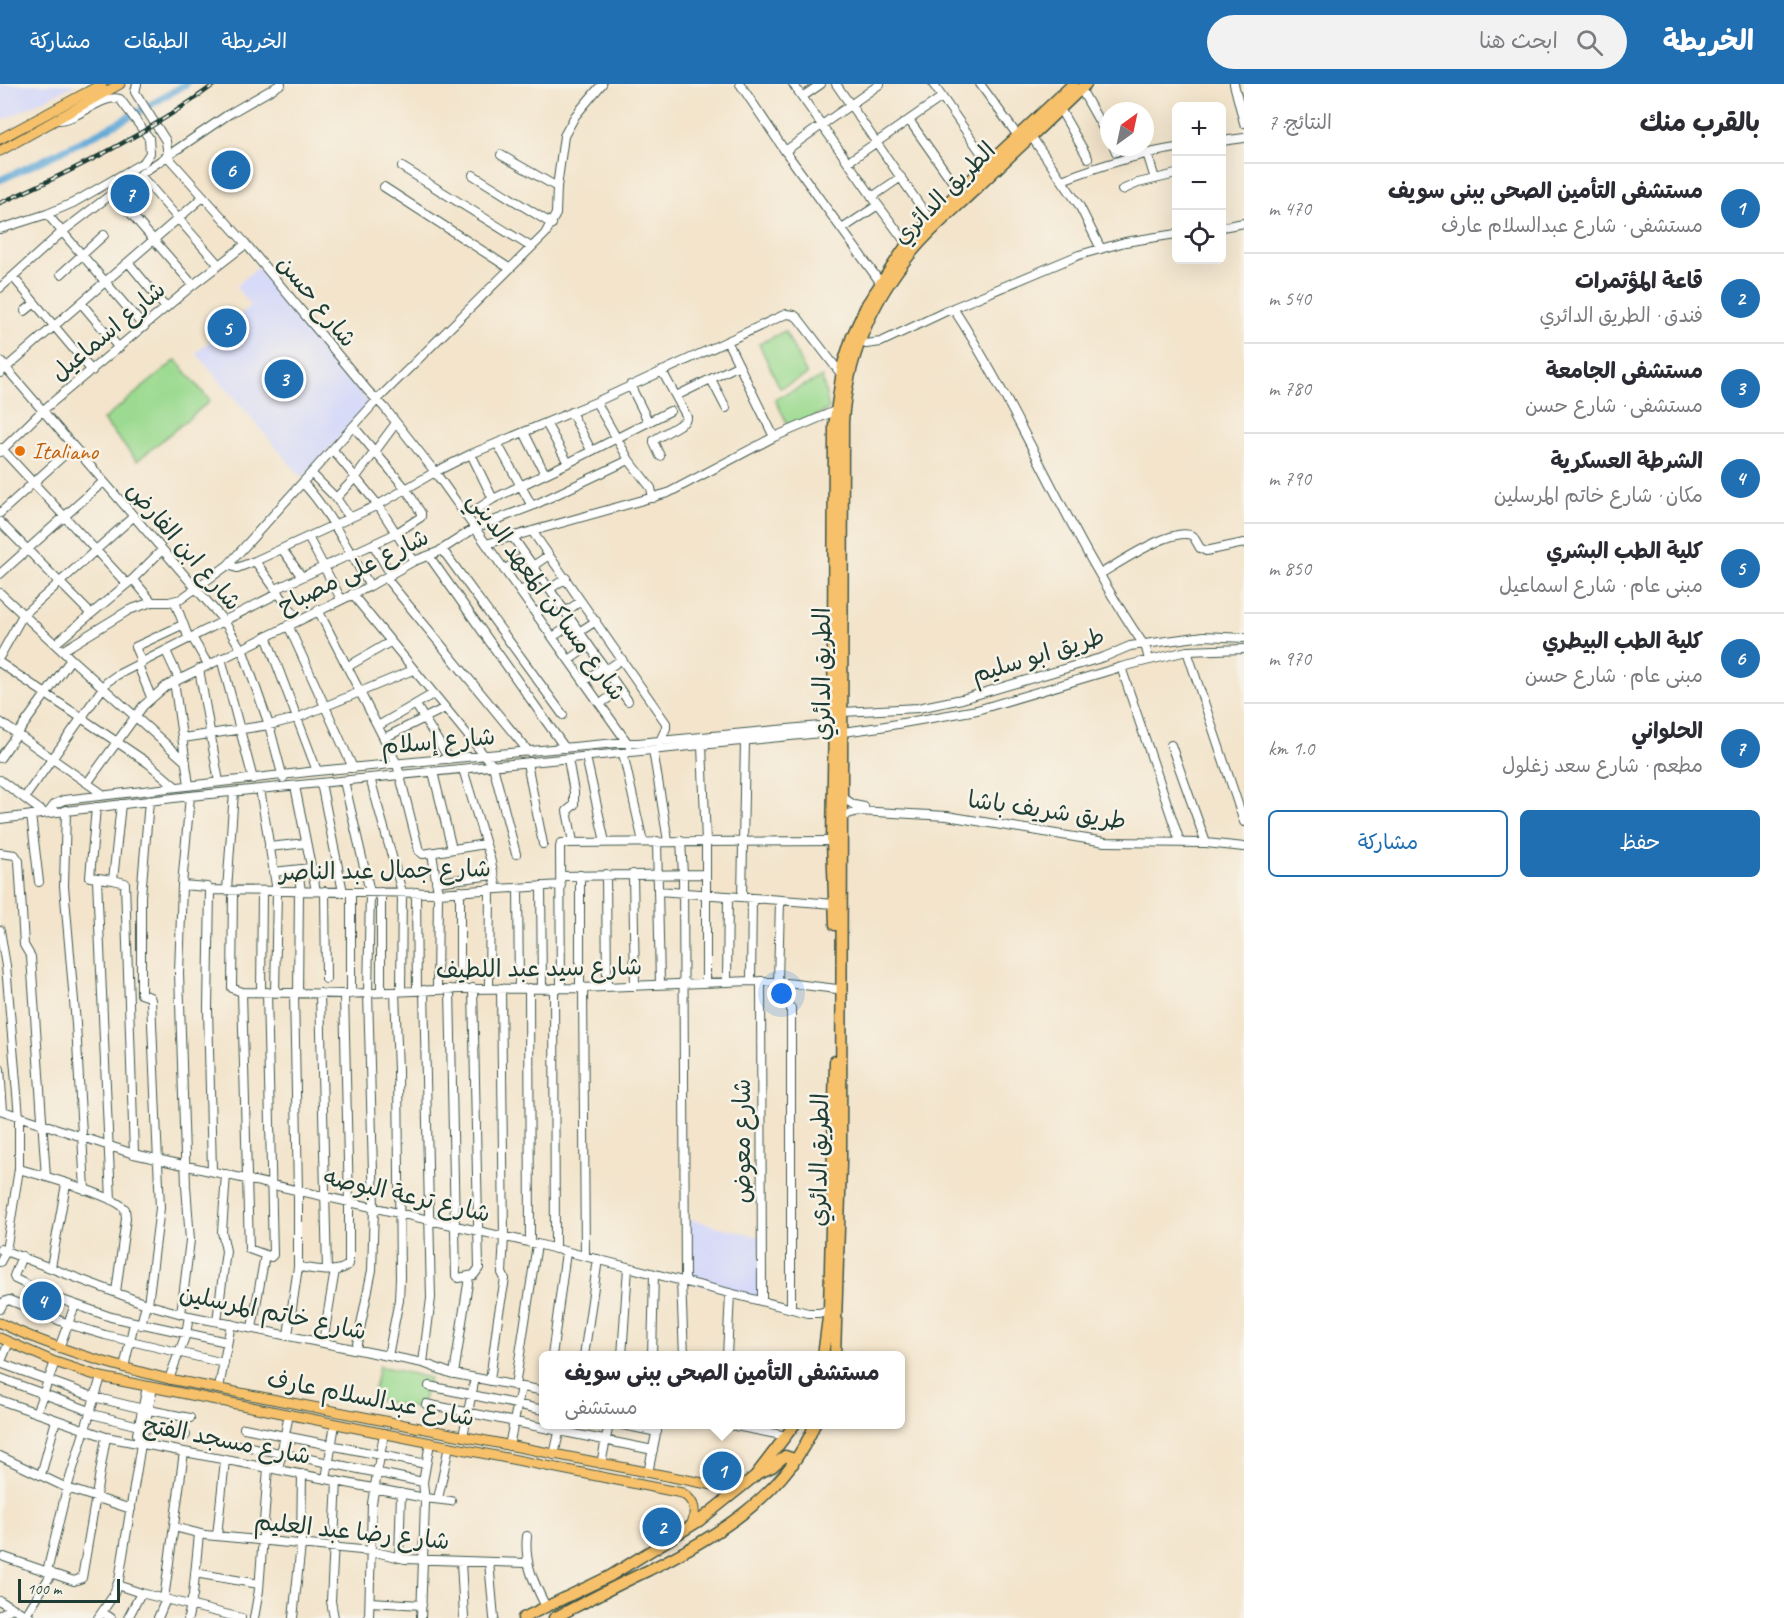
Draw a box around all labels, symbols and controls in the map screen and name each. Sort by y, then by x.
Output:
search box [1207,15,1627,69]
text: الخريطة [1663,23,1754,58]
icon: search [1573,26,1606,59]
text: ابحث هنا [1479,27,1558,55]
text: مشاركة [30,28,91,54]
text: الطبقات [124,28,189,54]
text: الخريطة [222,28,287,54]
north arrow [1100,102,1154,156]
map controls [1172,102,1226,264]
button: + [1172,102,1226,156]
text: بالقرب منك [1640,106,1760,139]
text: النتائج: 7 [1268,110,1332,135]
street label: الطريق الدائري [886,135,1003,252]
pin: 6 [212,148,250,193]
button: − [1172,156,1226,210]
pin: 7 [110,172,150,216]
text: مستشفى التأمين الصحى ببنى سويف [1388,177,1703,205]
text: 470 m [1268,196,1311,221]
text: 1 [1736,196,1745,221]
button: locate [1172,210,1226,264]
text: مستشفى · شارع عبدالسلام عارف [1441,213,1703,238]
street label: شارع حسن [269,249,363,354]
text: قاعة المؤتمرات [1575,267,1703,295]
street label: شارع اسماعيل [44,274,173,389]
text: 540 m [1268,286,1311,311]
text: 2 [1736,286,1745,311]
text: فندق · الطريق الدائري [1539,303,1703,328]
pin: 5 [208,306,246,350]
pin: 3 [264,356,304,402]
text: مستشفى الجامعة [1546,357,1703,385]
text: 780 m [1268,376,1311,401]
text: 3 [1736,376,1745,401]
text: مستشفى · شارع حسن [1525,393,1703,418]
place label: Italiano [32,436,99,466]
marker: Italiano [13,444,27,458]
text: الشرطة العسكرية [1551,447,1703,475]
text: 790 m [1268,466,1311,491]
text: 4 [1736,466,1745,491]
street label: شارع ابن الفارض [118,475,248,618]
text: مكان · شارع خاتم المرسلين [1494,483,1703,508]
street label: شارع مساكن المعهد الديني [456,486,633,710]
street label: شارع على مصباح [272,521,434,622]
text: كلية الطب البشري [1546,537,1703,565]
text: 850 m [1268,556,1311,581]
text: 5 [1736,556,1745,581]
text: مبنى عام · شارع اسماعيل [1499,573,1703,598]
street label: الطريق الدائري [807,607,839,741]
street label: طريق ابو سليم [968,621,1109,692]
text: كلية الطب البيطري [1542,627,1703,655]
text: 970 m [1268,646,1311,671]
text: 6 [1736,646,1745,671]
text: مبنى عام · شارع حسن [1525,663,1703,688]
text: الحلواني [1631,717,1703,745]
street label: شارع إسلام [380,721,497,764]
text: 1.0 km [1268,736,1314,761]
text: 7 [1736,736,1745,761]
text: مطعم · شارع سعد زغلول [1502,753,1703,778]
street label: طريق شريف باشا [966,784,1128,836]
button: مشاركة [1268,810,1508,877]
button: حفظ [1520,810,1760,877]
street label: شارع جمال عبد الناصر [277,853,491,889]
street label: شارع سيد عبد اللطيف [436,951,642,987]
your location [767,979,796,1008]
street label: شارع معوض [727,1079,759,1203]
street label: الطريق الدائري [803,1093,837,1227]
street label: شارع ترعة البوصه [320,1161,493,1231]
pin: 4 [22,1278,62,1324]
street label: شارع خاتم المرسلين [176,1278,369,1349]
popup [539,1351,905,1429]
text: مستشفى التأمين الصحى ببنى سويف [565,1359,879,1387]
street label: شارع عبدالسلام عارف [264,1363,477,1436]
text: مستشفى [565,1395,638,1420]
street label: شارع مسجد الفتح [140,1409,313,1473]
pin: 1 [702,1448,742,1494]
pin: 2 [642,1504,682,1550]
street label: شارع رضا عبد العليم [253,1506,451,1559]
scale bar [18,1576,120,1604]
text: 100 m [27,1579,61,1599]

